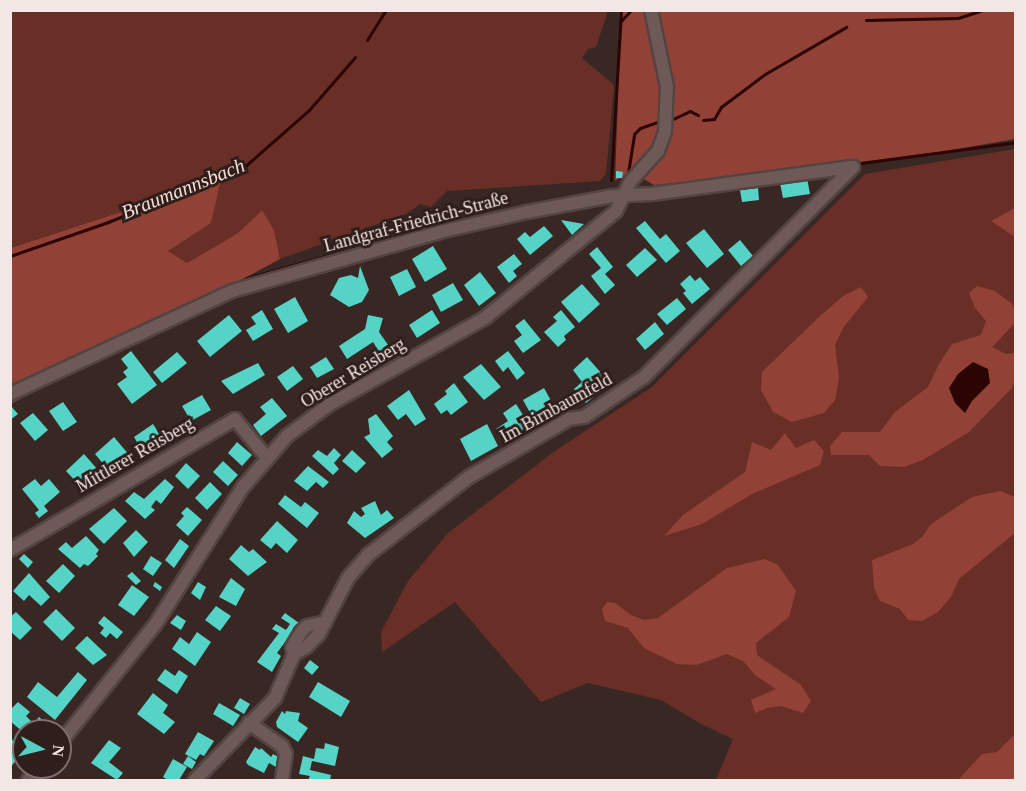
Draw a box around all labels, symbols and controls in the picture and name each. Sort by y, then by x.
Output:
water label: Braumannsbach [118,153,248,225]
street label: Landgraf-Friedrich-Straße [321,187,511,257]
street label: Oberer Reisberg [297,333,409,413]
street label: Im Birnbaumfeld [496,368,616,448]
street label: Mittlerer Reisberg [72,413,198,497]
north arrow [12,719,72,779]
text: N [49,744,68,758]

